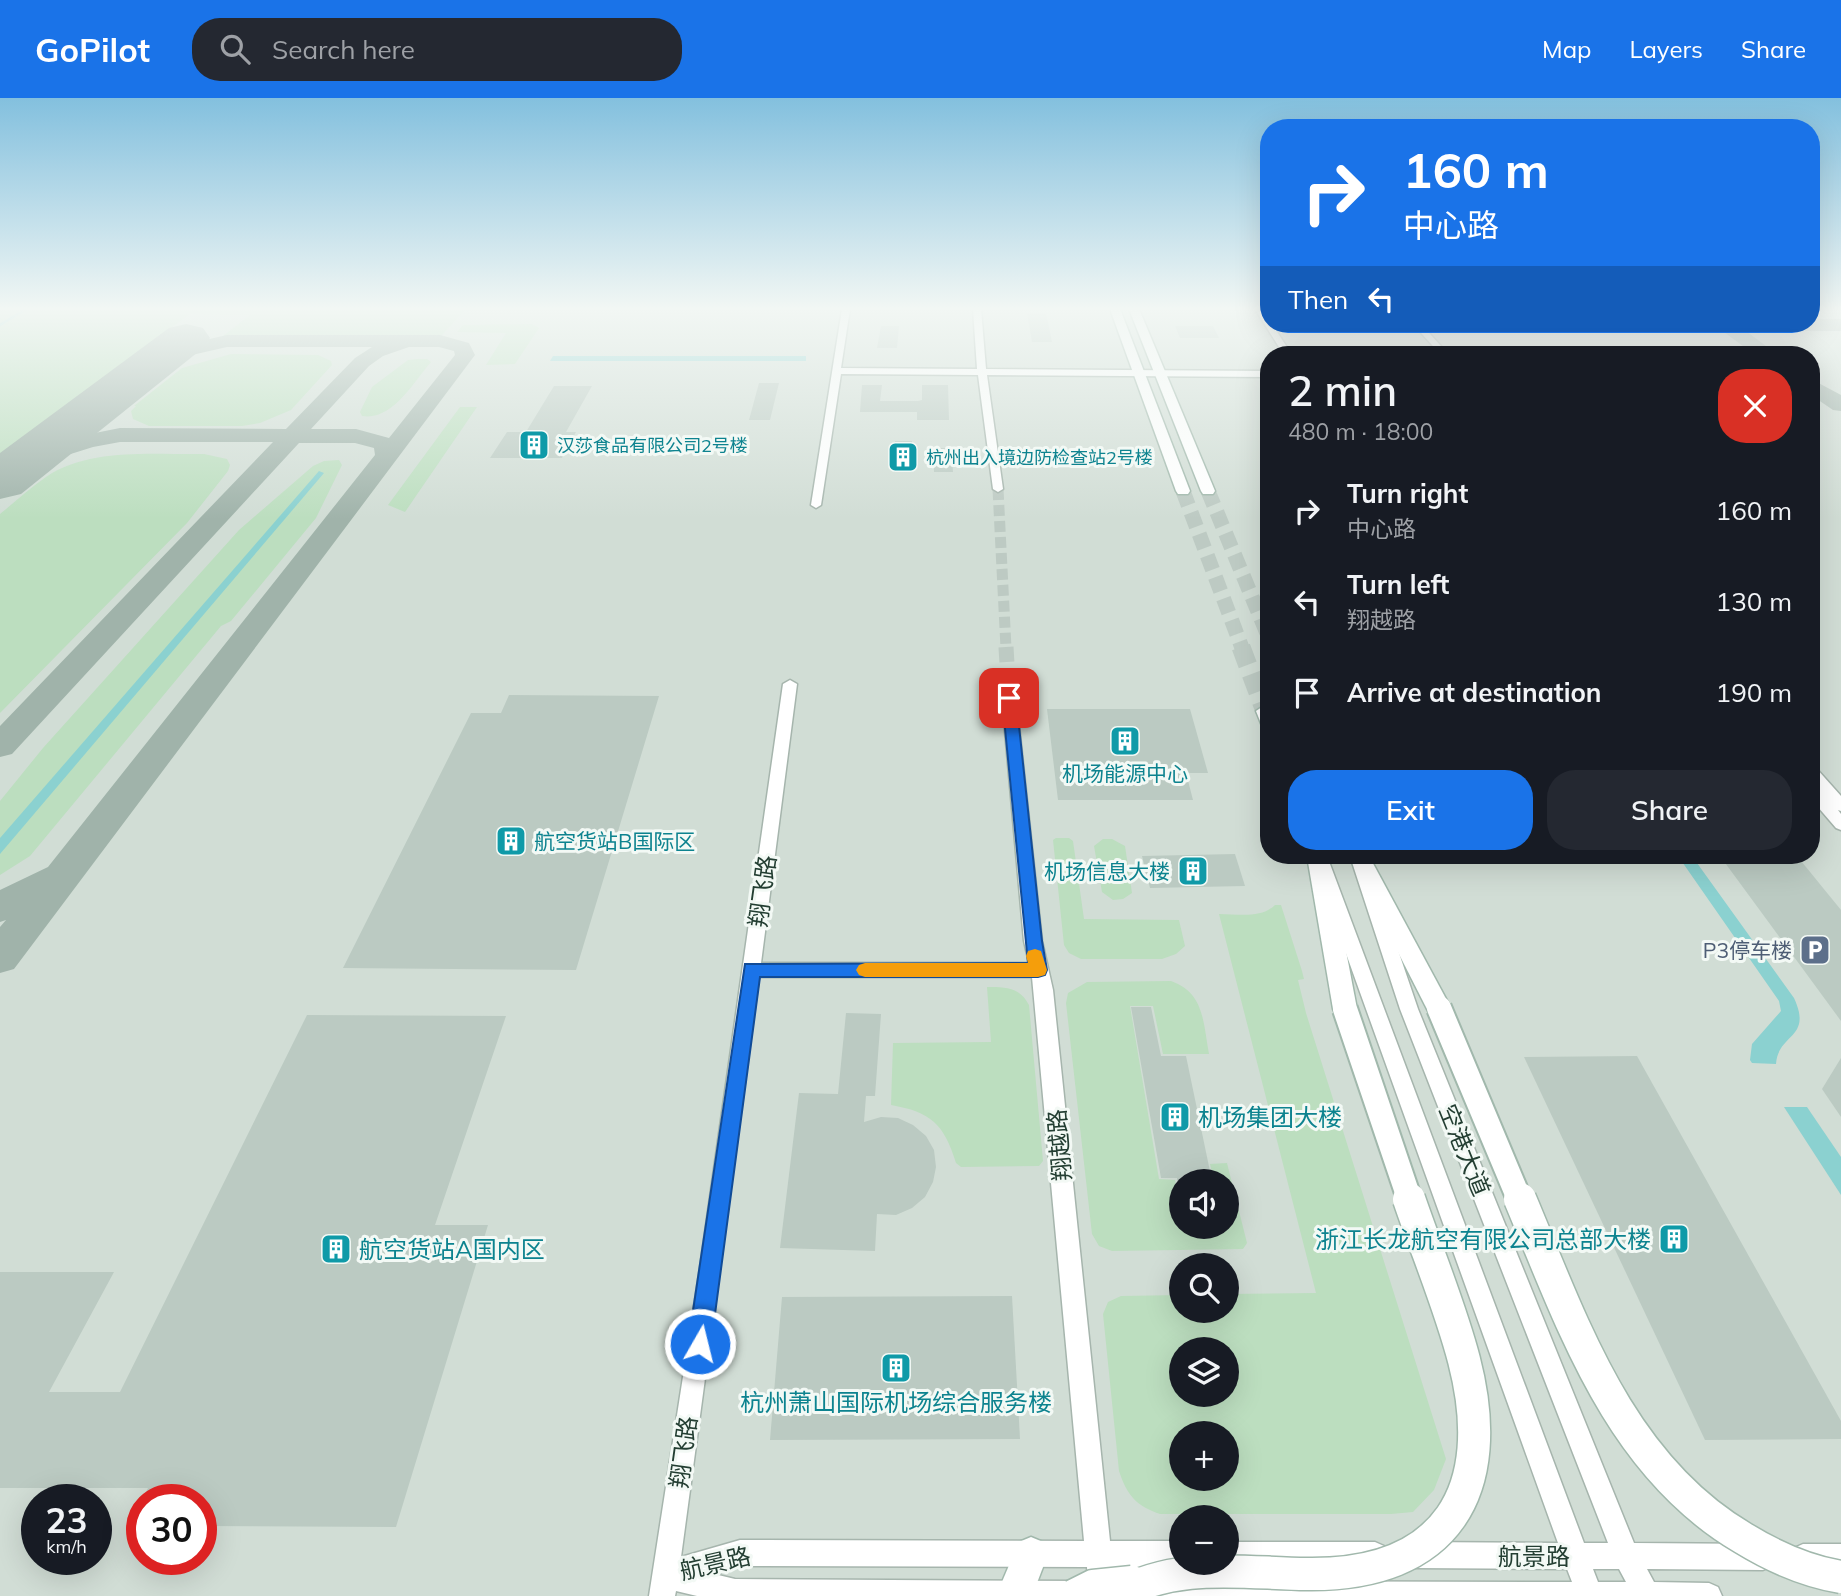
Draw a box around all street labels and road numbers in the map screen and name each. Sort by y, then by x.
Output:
street label: 翔飞路 [742,853,782,929]
street label: 空港大道 [1433,1100,1497,1200]
street label: 翔越路 [1041,1108,1077,1182]
street label: 翔飞路 [663,1414,703,1490]
street label: 航景路 [677,1540,753,1586]
street label: 航景路 [1498,1541,1570,1571]

